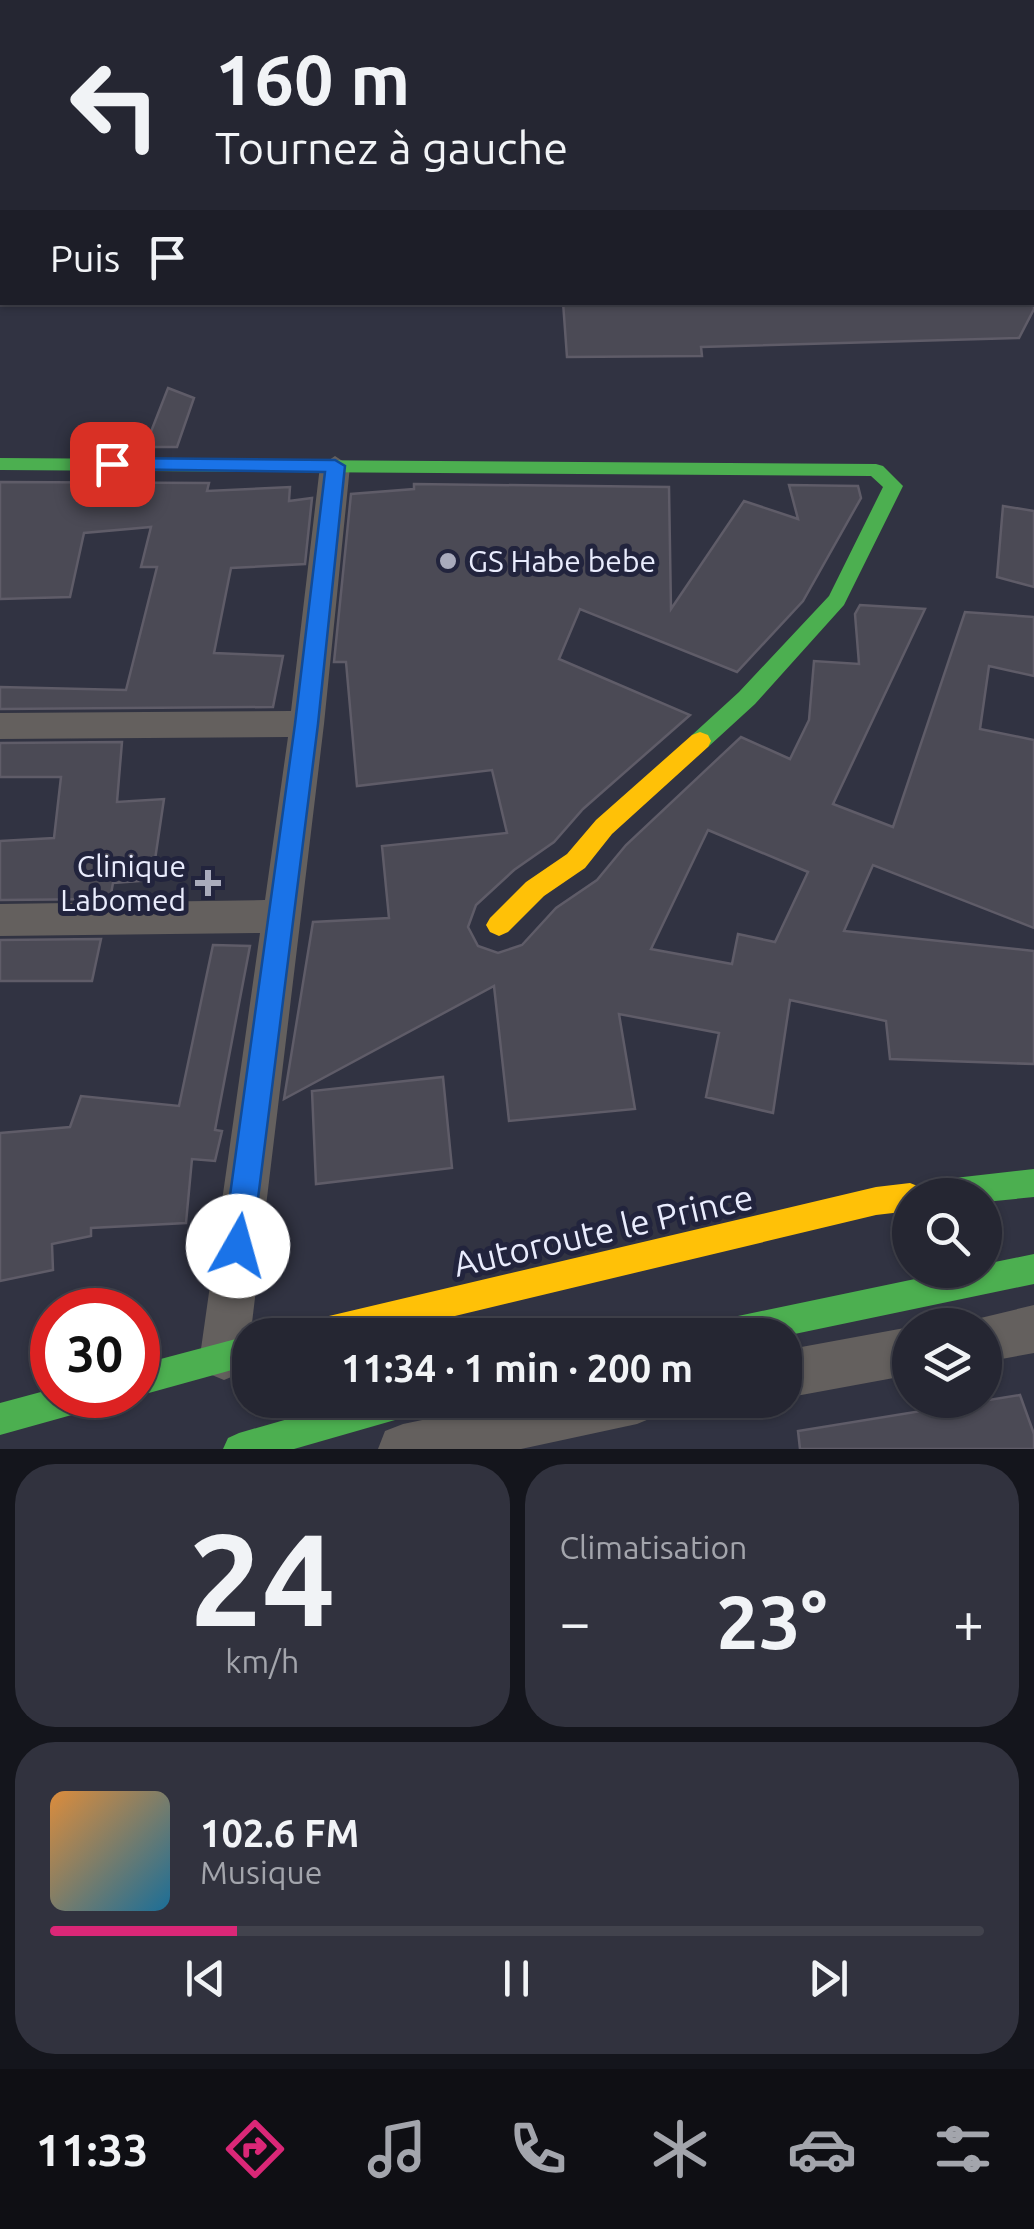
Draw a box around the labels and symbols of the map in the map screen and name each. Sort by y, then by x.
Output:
pin [70,422,155,507]
place label: GS Habe bebe [468,544,656,578]
marker: GS Habe bebe [437,550,459,572]
place label: Clinique Labomed [60,849,186,917]
marker: Clinique Labomed [195,870,221,896]
street label: Autoroute le Prince [449,1176,757,1284]
position arrow [186,1194,290,1298]
speed limit sign: 30 [30,1288,160,1418]

